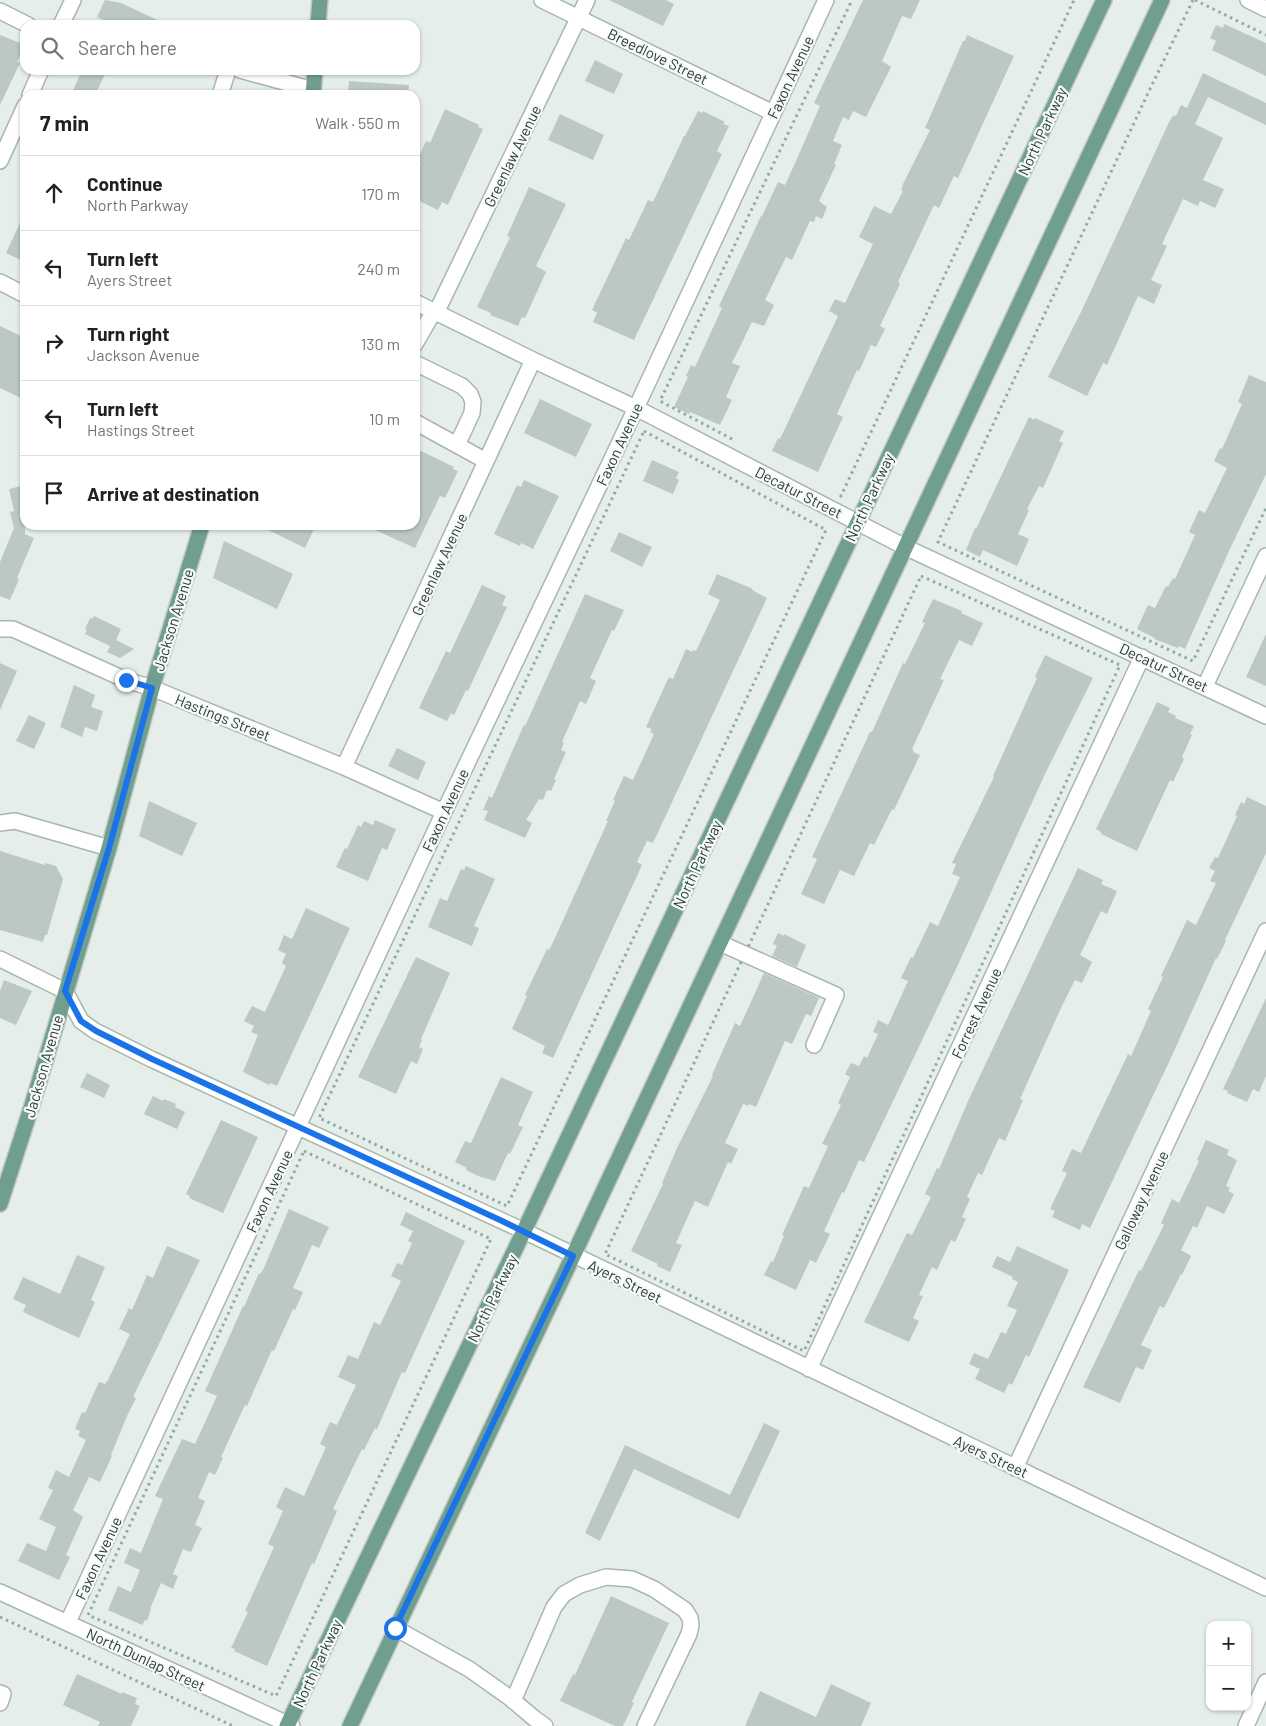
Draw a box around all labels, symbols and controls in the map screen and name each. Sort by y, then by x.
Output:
search box [20,20,420,75]
street label: Breedlove Street [605,24,711,88]
street label: Faxon Avenue [763,33,817,121]
icon: search [38,34,66,62]
text: Search here [78,36,177,59]
street label: North Parkway [1014,84,1070,178]
street label: Greenlaw Avenue [480,102,544,210]
text: 7 min [40,110,89,135]
text: Walk · 550 m [315,113,400,132]
text: Continue [87,172,163,195]
icon: ahead [40,179,68,207]
text: 170 m [361,184,400,203]
text: North Parkway [87,195,189,214]
text: Turn left [87,247,158,270]
icon: left [40,254,68,282]
text: 240 m [357,259,400,278]
text: Ayers Street [87,270,172,289]
text: Turn right [87,322,169,345]
icon: right [40,329,68,357]
text: 130 m [361,334,400,353]
text: Jackson Avenue [87,345,200,364]
text: Turn left [87,397,158,420]
street label: Faxon Avenue [592,400,646,488]
icon: left [40,404,68,432]
text: 10 m [369,409,400,428]
text: Hastings Street [87,420,195,439]
street label: North Parkway [841,450,897,544]
street label: Decatur Street [752,462,846,522]
icon: arrive [40,479,68,507]
text: Arrive at destination [87,482,259,505]
street label: Greenlaw Avenue [407,510,471,618]
street label: Jackson Avenue [149,567,197,673]
street label: Decatur Street [1117,639,1211,695]
route end [115,669,138,692]
street label: Hastings Street [173,690,273,744]
street label: Faxon Avenue [418,766,472,854]
street label: North Parkway [669,817,725,911]
street label: Forrest Avenue [947,965,1005,1061]
street label: Jackson Avenue [20,1013,66,1119]
street label: Faxon Avenue [242,1147,296,1235]
street label: Galloway Avenue [1110,1148,1172,1252]
street label: North Parkway [463,1251,521,1345]
street label: Ayers Street [585,1255,665,1307]
street label: Ayers Street [951,1431,1031,1481]
street label: Faxon Avenue [71,1514,125,1602]
street label: North Parkway [289,1616,345,1710]
route start [384,1617,407,1640]
map controls [1206,1621,1251,1711]
button: + [1206,1621,1251,1666]
street label: North Dunlap Street [84,1624,208,1694]
button: − [1206,1666,1251,1711]

